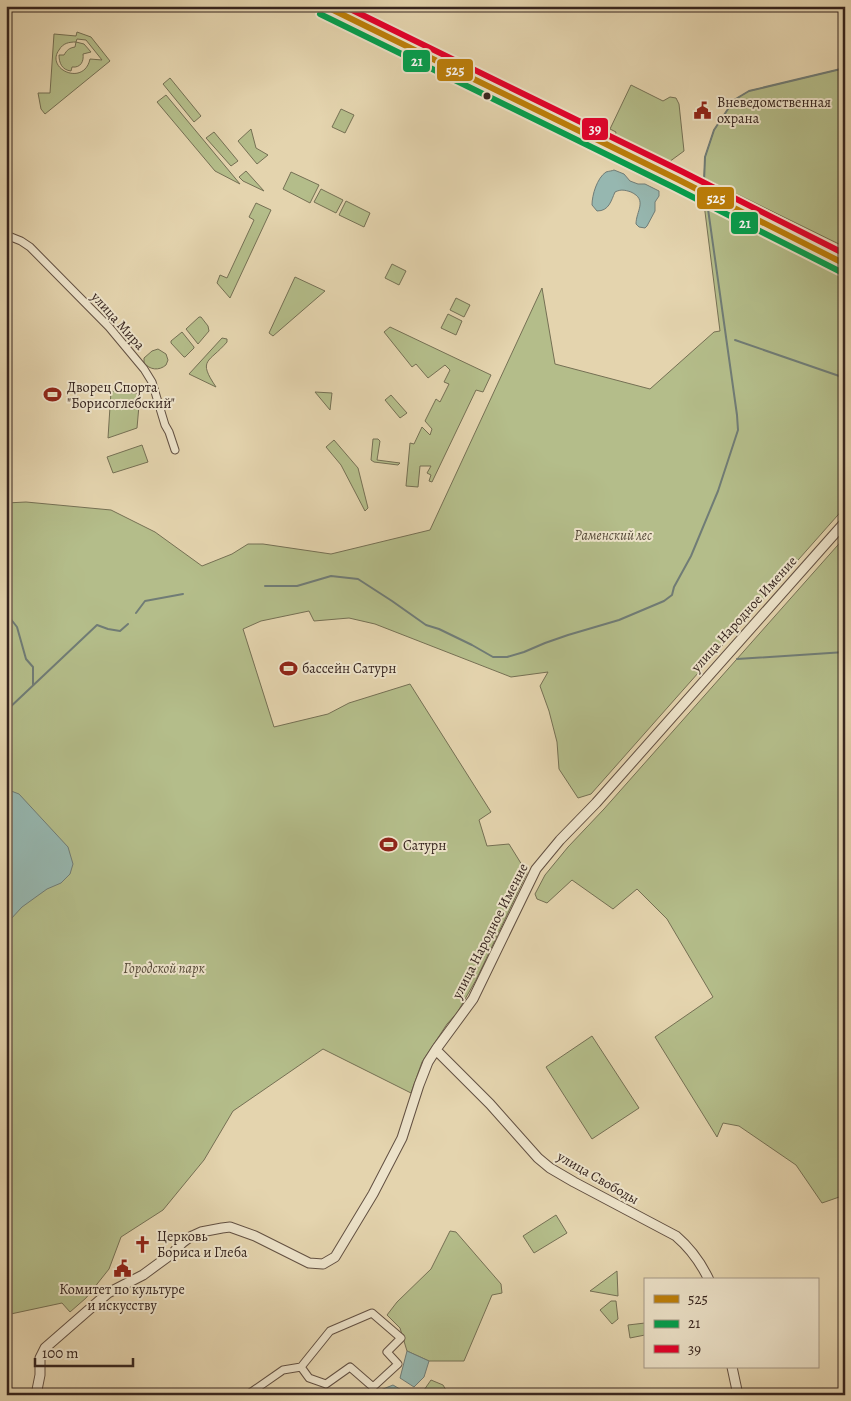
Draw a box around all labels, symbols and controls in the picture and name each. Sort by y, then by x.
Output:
line badge: 21 [402,49,431,73]
text: 21 [411,52,423,71]
line badge: 525 [436,58,474,82]
text: 525 [446,61,464,80]
unlabelled marker [482,91,492,101]
place label: Вневедомственная охрана [717,93,831,128]
public building icon: Вневедомственная охрана [693,100,713,120]
line badge: 39 [581,117,609,141]
text: 39 [589,120,602,139]
line badge: 525 [696,186,735,210]
text: 525 [707,189,725,208]
line badge: 21 [730,211,759,235]
text: 21 [739,214,751,233]
street label: улица Мира [86,287,150,355]
place label: Дворец Спорта "Борисоглебский" [67,378,175,413]
sports icon: Дворец Спорта "Борисоглебский" [43,385,63,405]
park label: Раменский лес [574,526,652,545]
street label: улица Народное Имение [686,552,801,677]
sports icon: бассейн Сатурн [278,658,298,678]
place label: бассейн Сатурн [302,659,396,678]
sports icon: Сатурн [379,835,399,855]
place label: Сатурн [403,836,446,855]
street label: улица Народное Имение [447,860,532,1003]
park label: Городской парк [123,959,205,978]
street label: улица Свободы [553,1146,642,1209]
place label: Церковь Бориса и Глеба [157,1227,248,1262]
church icon: Церковь Бориса и Глеба [133,1234,153,1254]
public building icon: Комитет по культуре и искусству [112,1259,132,1279]
legend [644,1278,818,1368]
place label: Комитет по культуре и искусству [59,1280,185,1315]
text: 525 [688,1289,708,1309]
text: 21 [688,1313,700,1333]
scale bar [35,1336,132,1368]
text: 39 [688,1339,701,1359]
text: 100 m [42,1343,79,1363]

